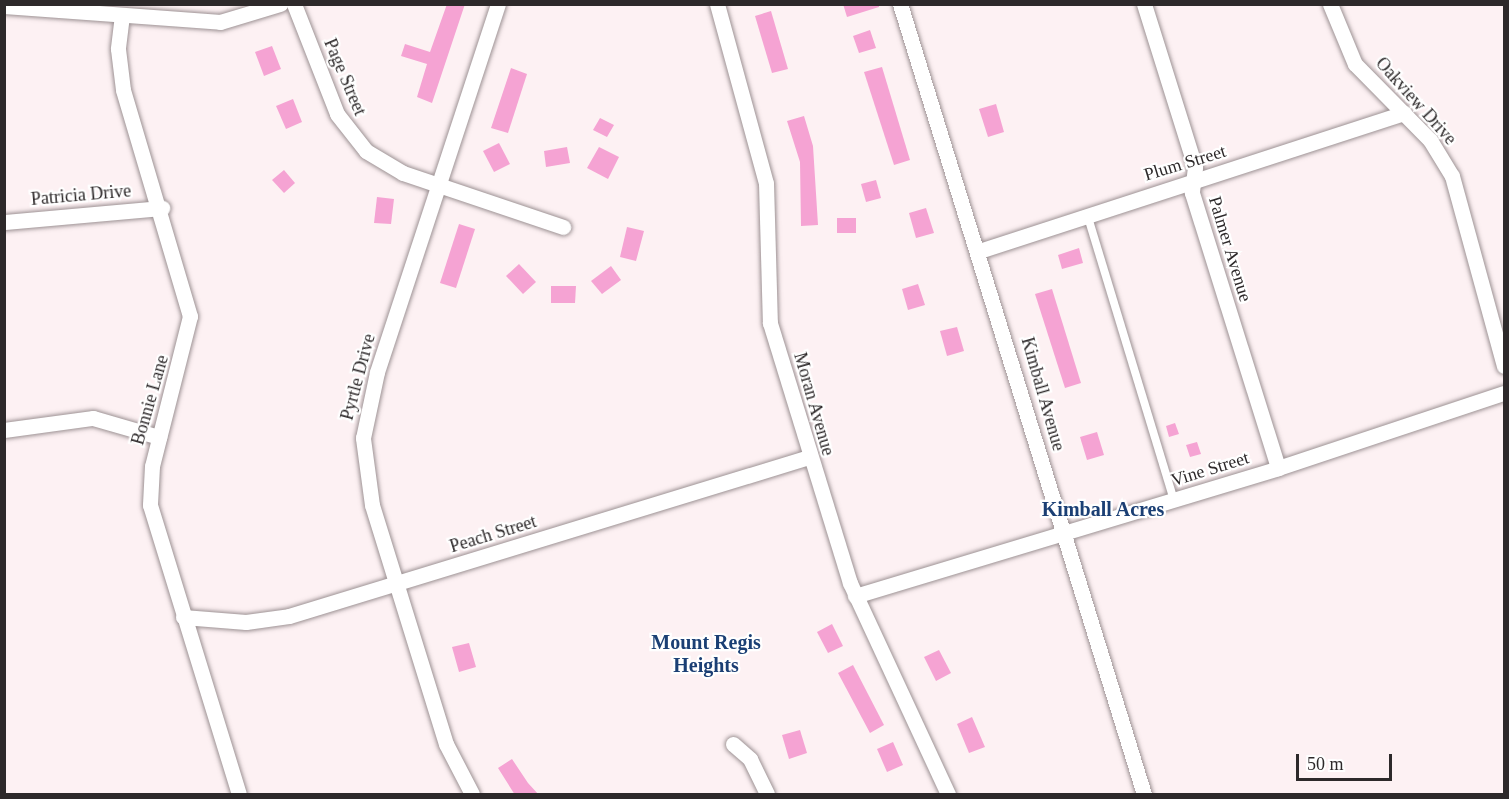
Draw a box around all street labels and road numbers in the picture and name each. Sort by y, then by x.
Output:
street label: Page Street [319,35,371,119]
street label: Oakview Drive [1371,53,1461,149]
street label: Plum Street [1141,140,1229,186]
street label: Patricia Drive [30,180,132,210]
street label: Palmer Avenue [1204,193,1256,305]
street label: Pyrtle Drive [336,331,380,423]
street label: Kimball Avenue [1016,334,1070,454]
street label: Moran Avenue [789,350,839,458]
street label: Bonnie Lane [127,353,173,447]
street label: Vine Street [1168,447,1252,491]
street label: Peach Street [447,511,539,557]

